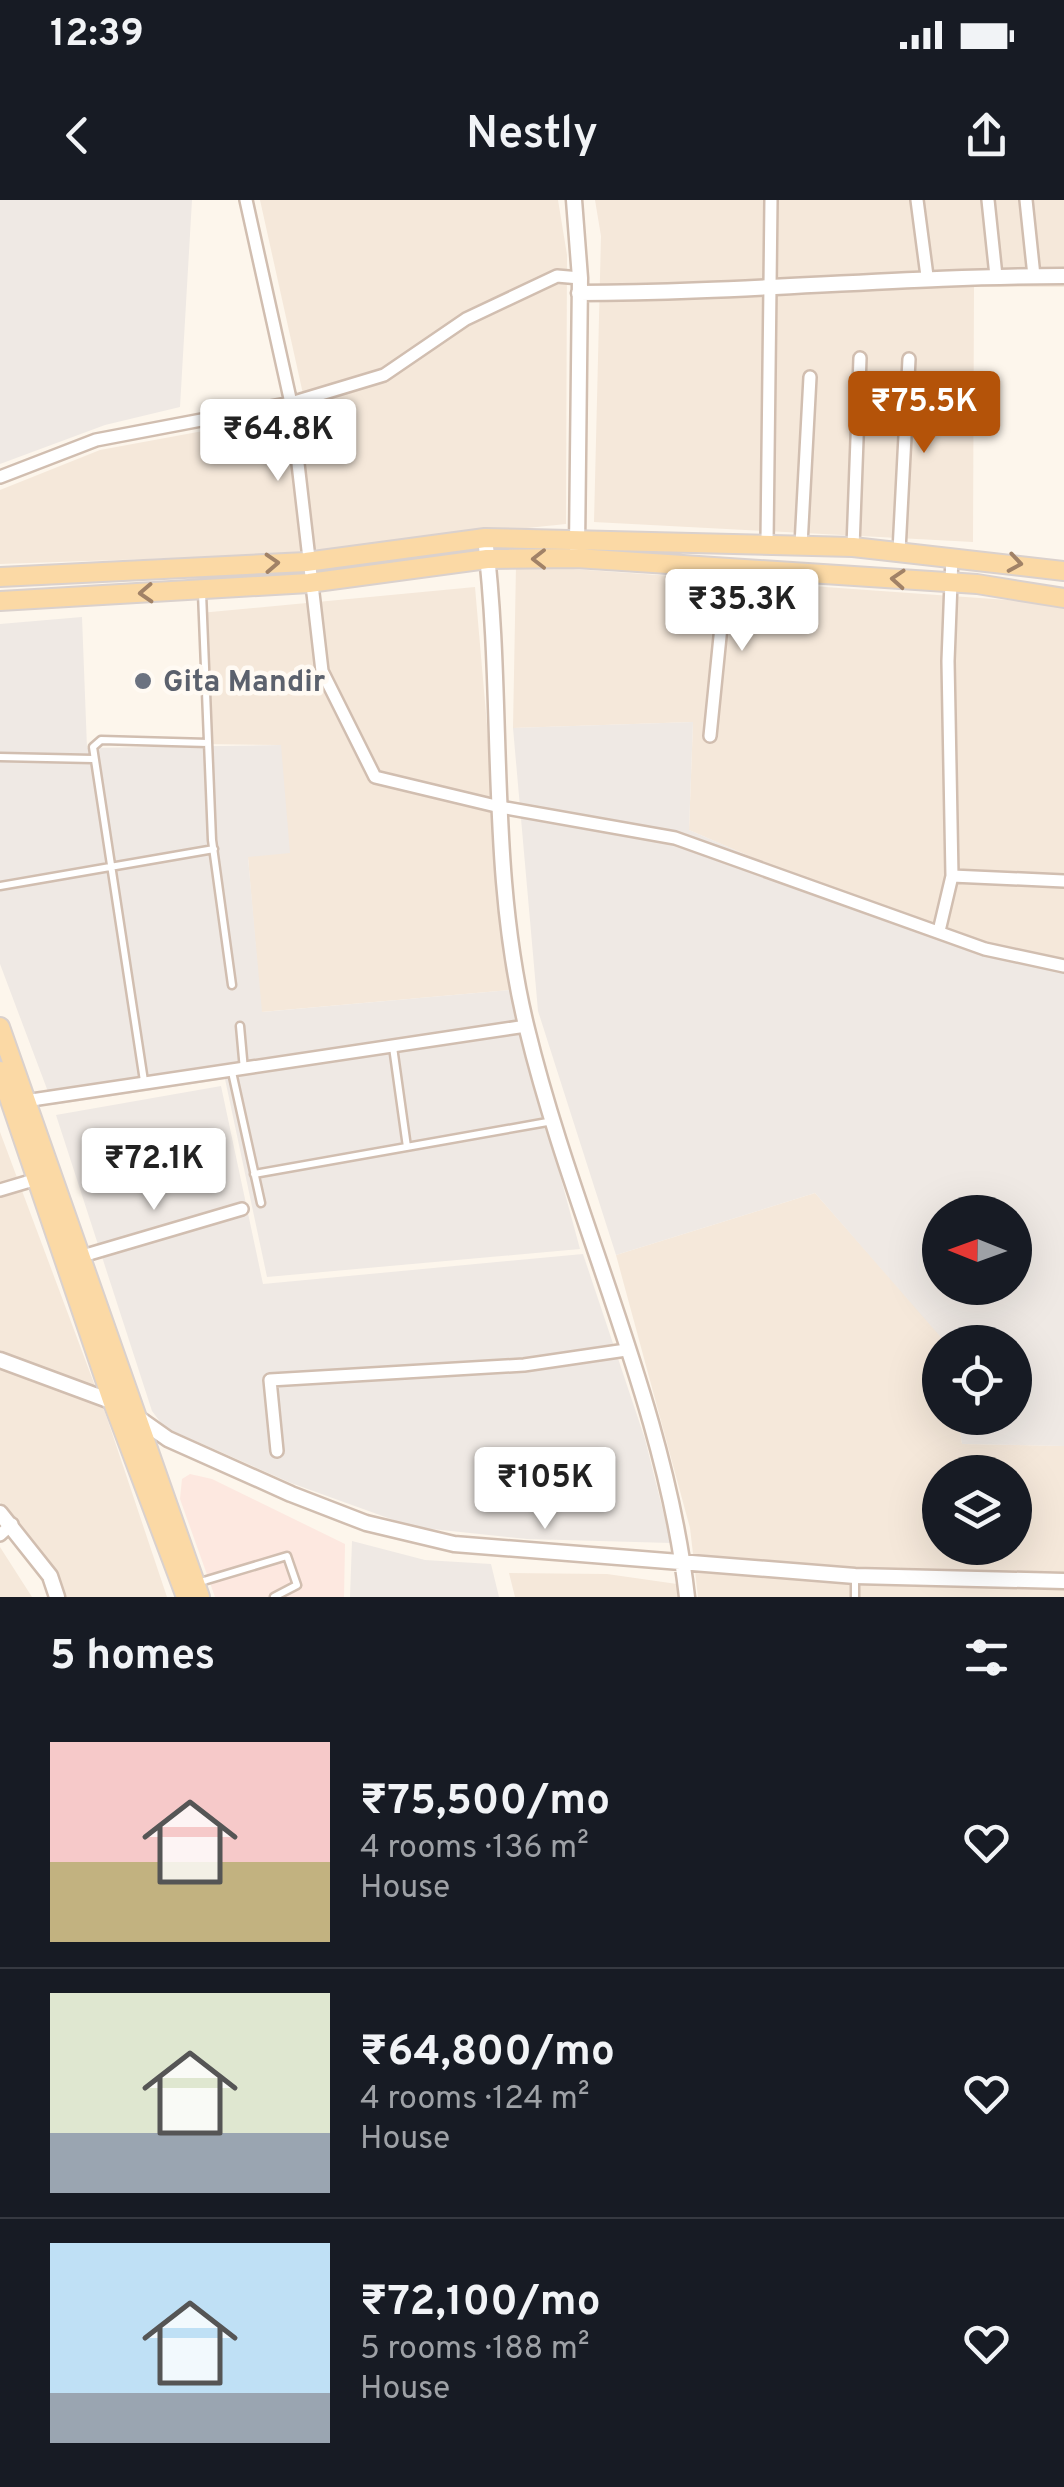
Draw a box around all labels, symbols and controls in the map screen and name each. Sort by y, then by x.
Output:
text: 12:39 [50,11,144,60]
text: Nestly [466,107,598,164]
icon: back [50,108,105,163]
icon: share [959,108,1014,163]
pin: ₹75.5K [843,371,1005,456]
text: ₹75.5K [870,383,978,423]
pin: ₹64.8K [197,399,359,484]
text: ₹64.8K [222,411,334,451]
one-way arrow [530,548,546,570]
one-way arrow [1006,552,1023,573]
one-way arrow [265,553,281,574]
pin: ₹35.3K [661,569,823,654]
one-way arrow [889,569,905,591]
text: ₹35.3K [687,581,797,621]
one-way arrow [137,583,153,604]
place label: Gita Mandir [163,665,326,702]
marker: Gita Mandir [132,670,154,692]
pin: ₹72.1K [73,1128,235,1213]
text: ₹72.1K [104,1140,204,1180]
north arrow [922,1195,1032,1305]
map controls [922,1195,1032,1565]
button: locate [922,1325,1032,1435]
pin: ₹105K [475,1447,615,1532]
button: layers [922,1455,1032,1565]
text: ₹105K [496,1459,594,1499]
icon: filters [959,1630,1014,1685]
text: 5 homes [50,1631,215,1684]
text: ₹75,500/mo [360,1776,610,1829]
icon: home [130,1782,250,1902]
icon: heart [959,1815,1014,1870]
text: 4 rooms · 136 m² [360,1829,589,1869]
text: House [360,1869,450,1909]
text: ₹64,800/mo [360,2027,615,2080]
icon: home [130,2033,250,2153]
icon: heart [959,2066,1014,2121]
text: 4 rooms · 124 m² [360,2080,590,2120]
text: House [360,2120,450,2160]
text: ₹72,100/mo [360,2277,601,2330]
icon: home [130,2283,250,2403]
icon: heart [959,2316,1014,2371]
text: 5 rooms · 188 m² [360,2330,590,2370]
text: House [360,2370,450,2410]

